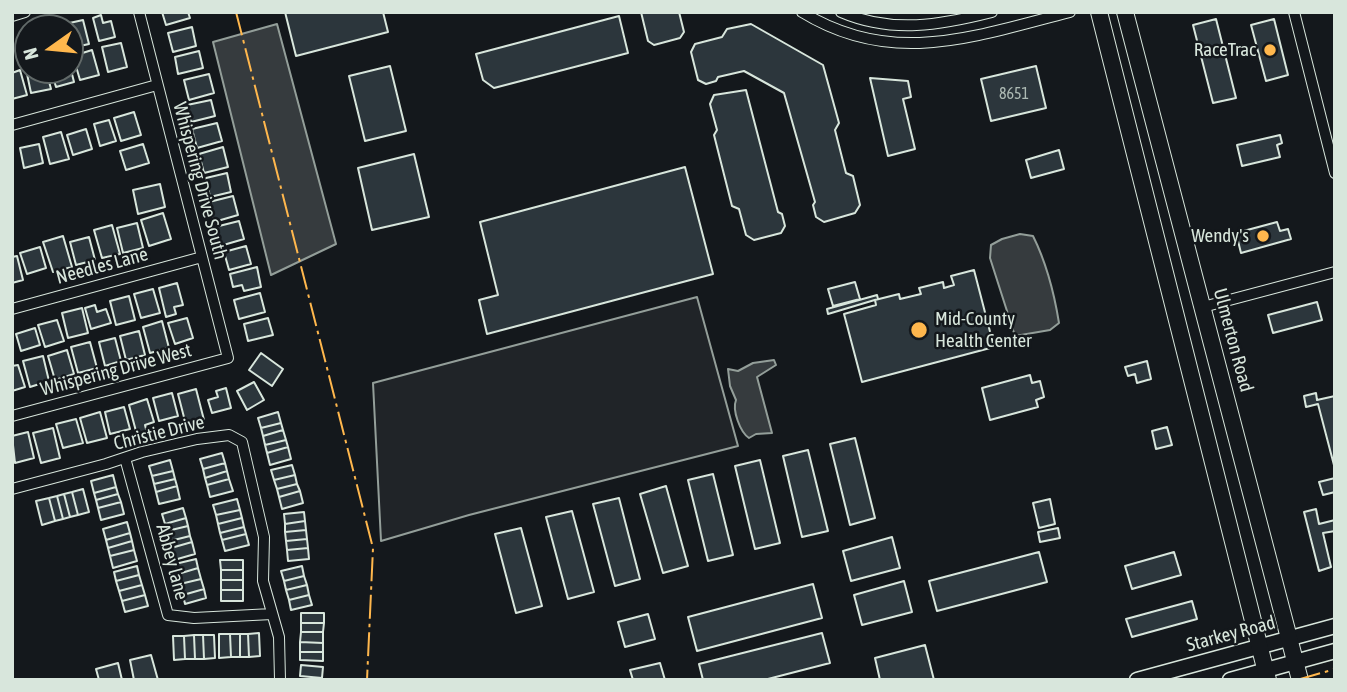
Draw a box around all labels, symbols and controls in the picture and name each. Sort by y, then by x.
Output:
north arrow [14,14,84,84]
place label: RaceTrac [1194,39,1256,61]
marker: RaceTrac [1262,42,1278,58]
text: N [19,46,43,62]
house number: 8651 [999,84,1029,104]
street label: Whispering Drive South [168,100,232,262]
place label: Wendy's [1191,225,1249,247]
marker: Wendy's [1255,228,1271,244]
street label: Needles Lane [54,243,150,289]
street label: Ulmerton Road [1208,286,1258,394]
place label: Mid-County Health Center [935,308,1032,352]
marker: Mid-County Health Center [909,320,929,340]
street label: Whispering Drive West [38,339,194,401]
street label: Christie Drive [111,411,207,455]
street label: Abbey lane [151,521,193,603]
street label: Starkey Road [1184,611,1278,657]

